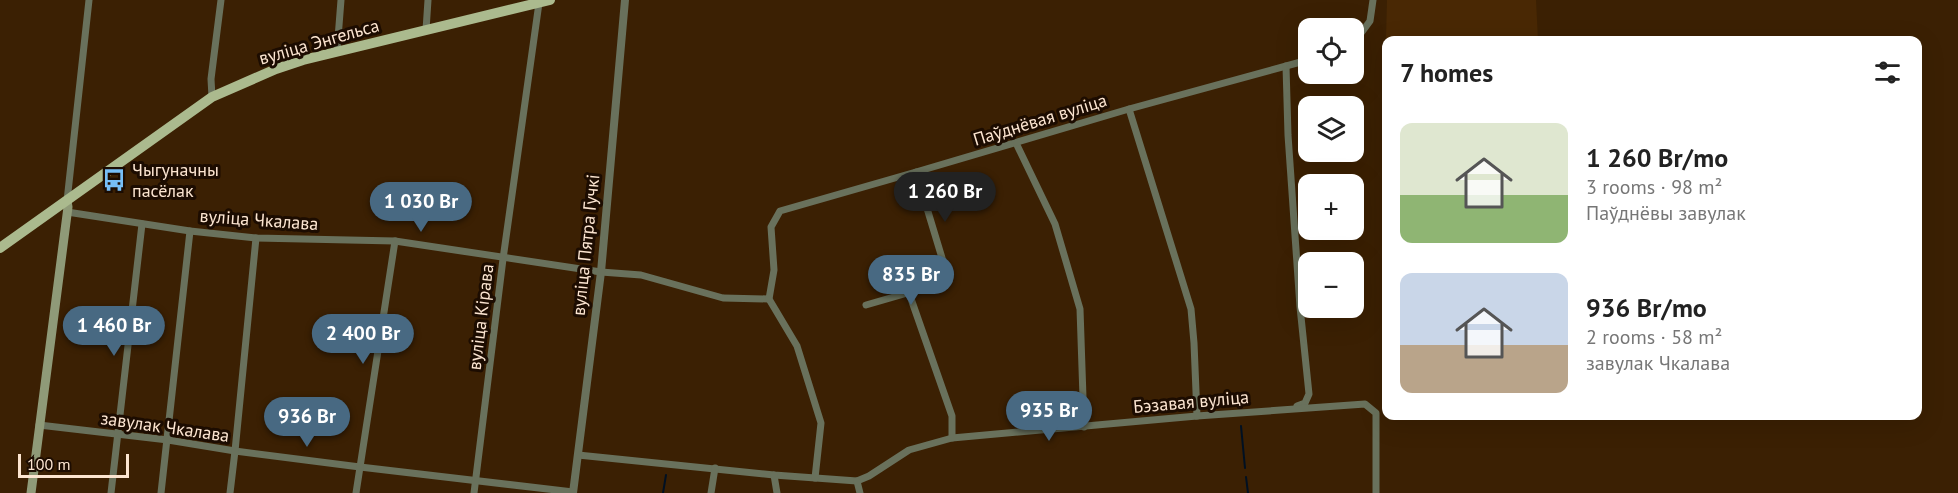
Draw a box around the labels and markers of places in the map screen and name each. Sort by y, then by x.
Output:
place label: Чыгуначны пасёлак [132,158,219,202]
bus stop icon: Чыгуначны пасёлак [101,167,127,193]
pin: 1 260 Br [883,172,1007,223]
pin: 1 030 Br [359,182,483,233]
pin: 835 Br [862,255,960,306]
pin: 1 460 Br [52,306,176,357]
pin: 2 400 Br [301,314,425,365]
pin: 935 Br [1000,391,1098,442]
pin: 936 Br [258,397,356,448]

